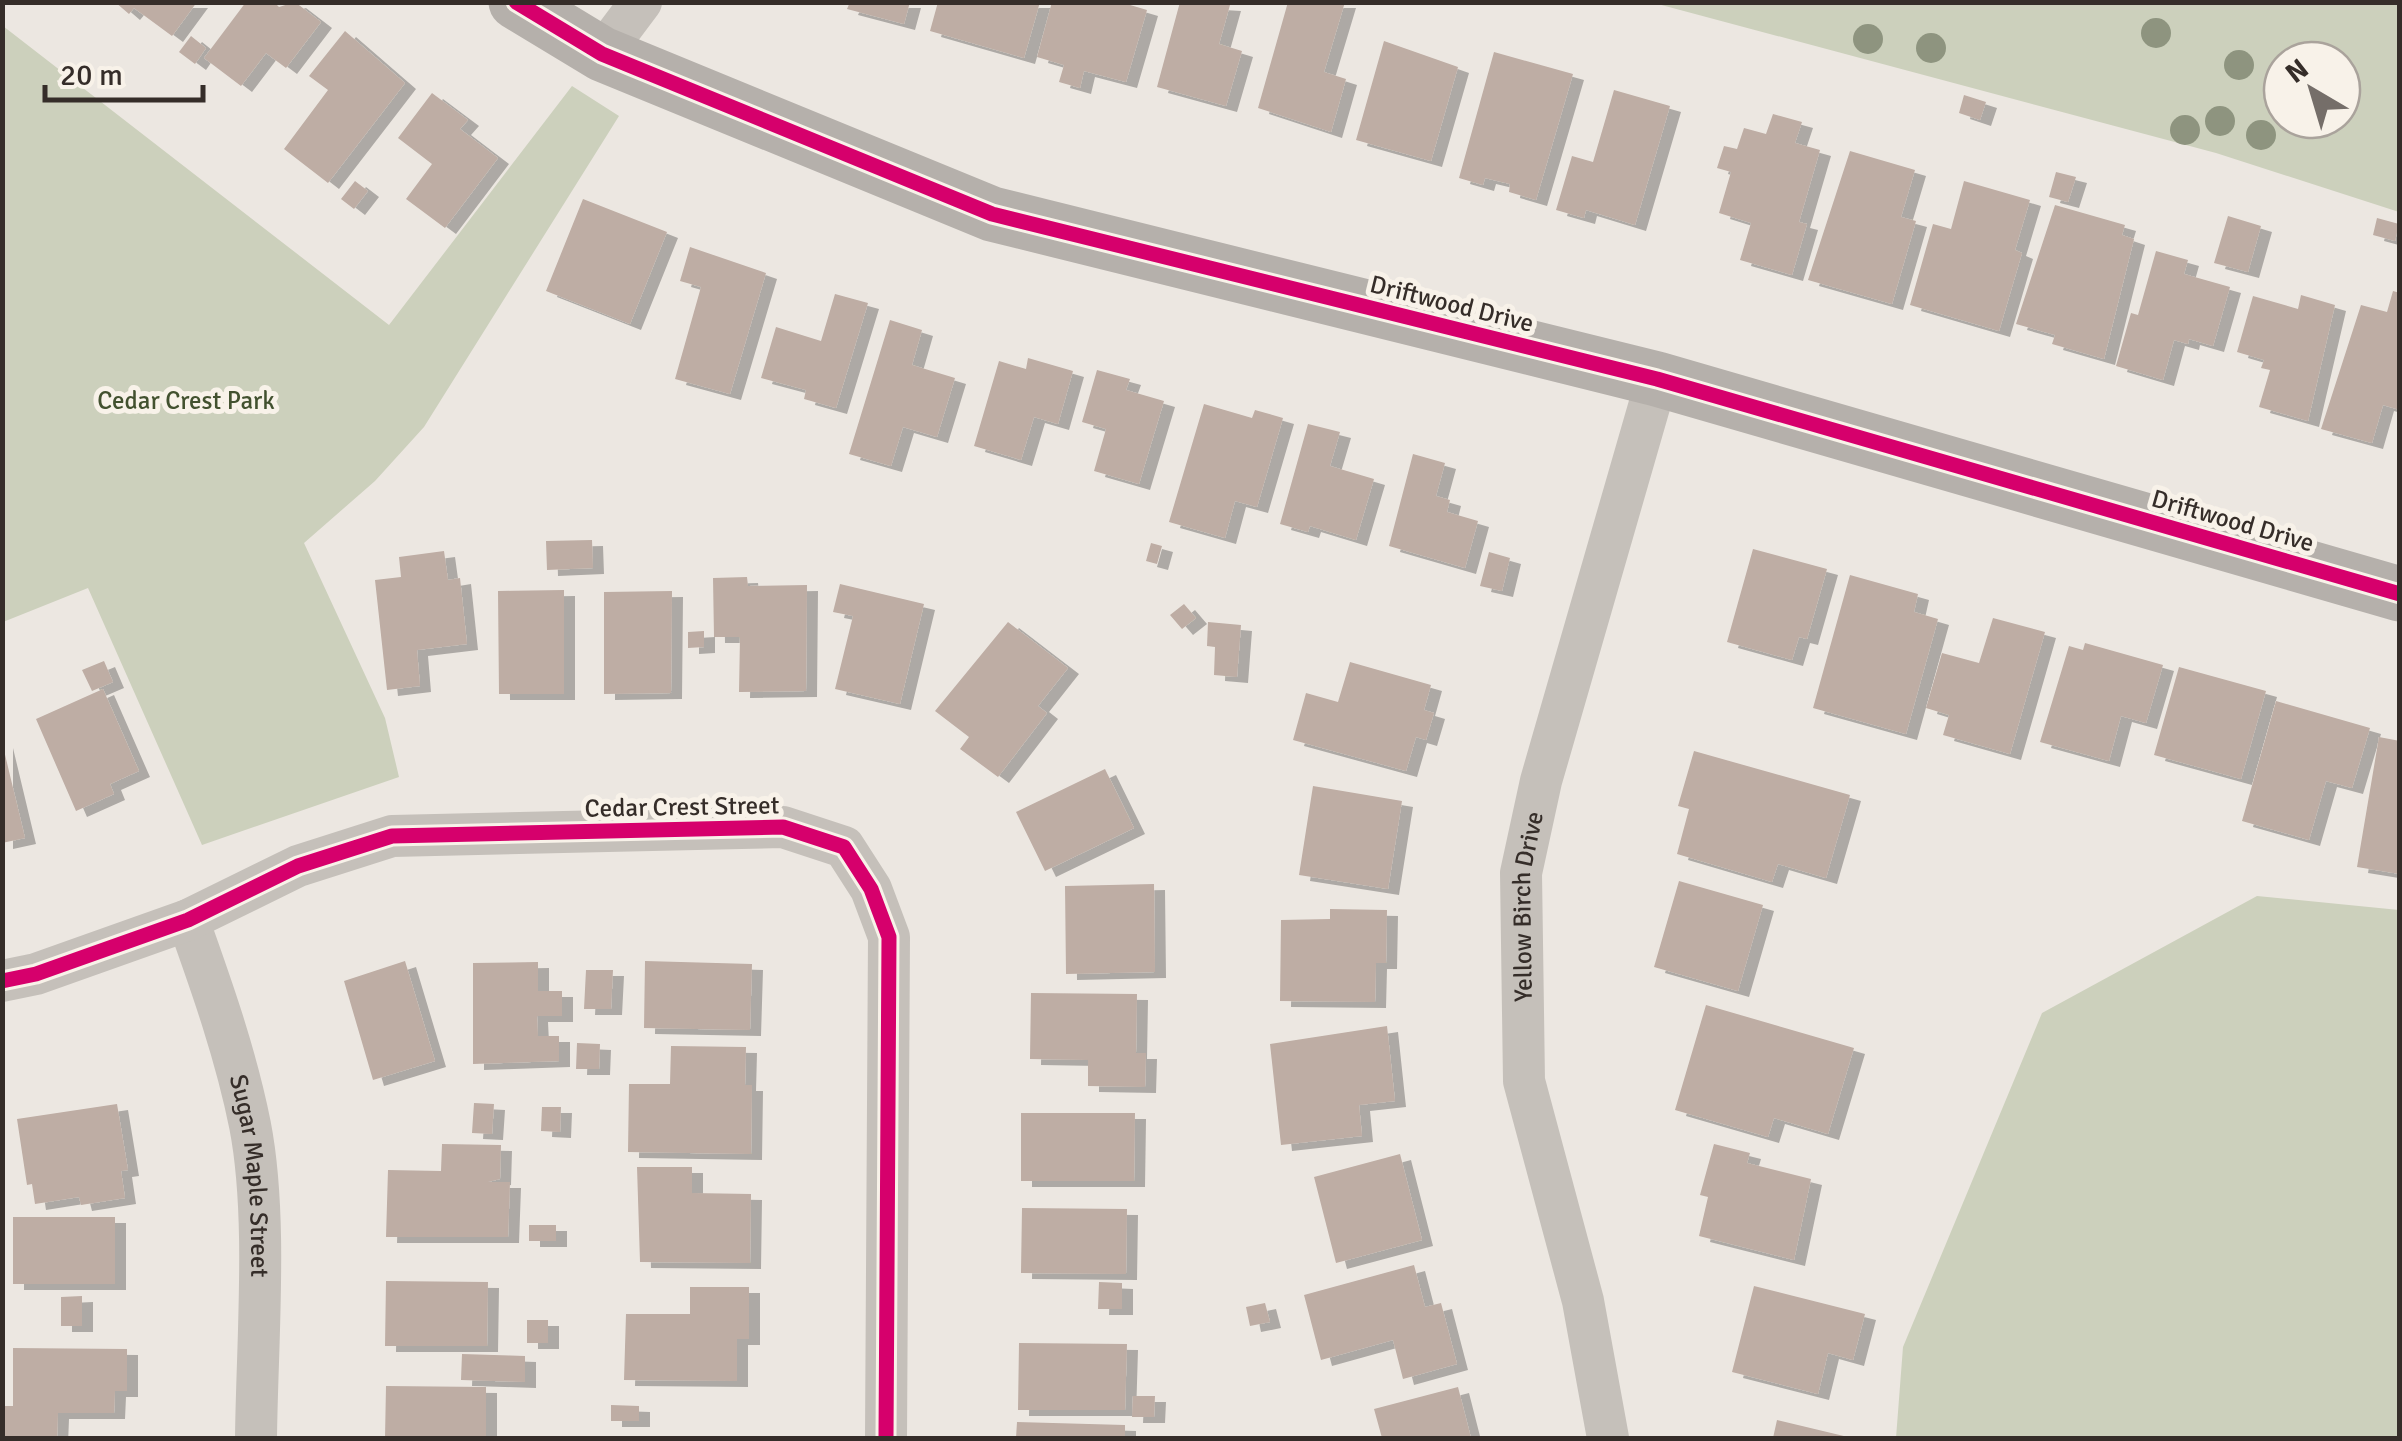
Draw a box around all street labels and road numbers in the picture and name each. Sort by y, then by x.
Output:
street label: Driftwood Drive [1367,268,1537,339]
street label: Driftwood Drive [2148,483,2318,558]
street label: Cedar Crest Street [584,789,780,824]
street label: Yellow Birch Drive [1506,808,1550,1002]
street label: Sugar Maple Street [223,1071,275,1278]

